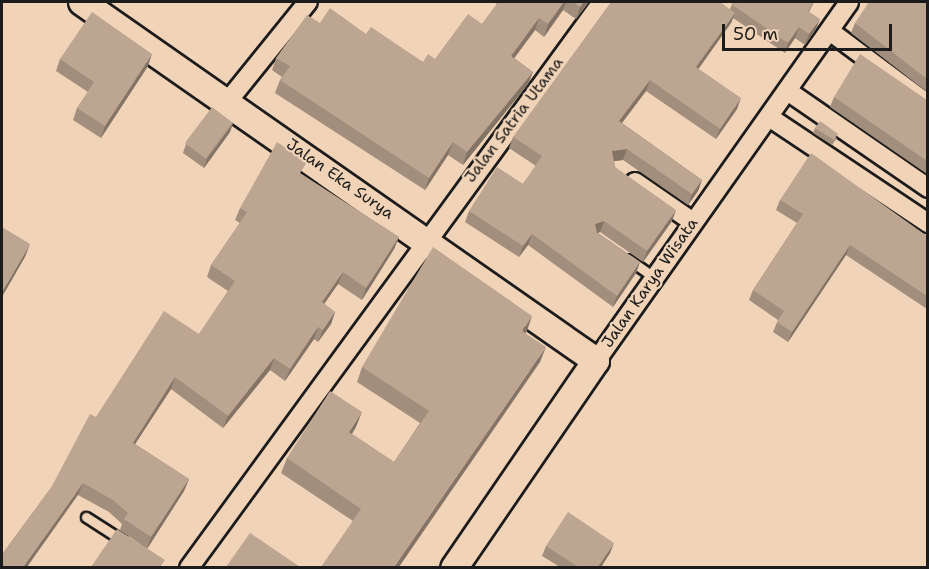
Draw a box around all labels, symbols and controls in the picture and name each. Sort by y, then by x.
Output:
scale bar [725,12,894,50]
text: 50 m [733,22,778,46]
street label: Jalan Satria Utama [461,53,567,187]
street label: Jalan Eka Surya [283,135,397,223]
street label: Jalan Karya Wisata [598,214,702,352]

